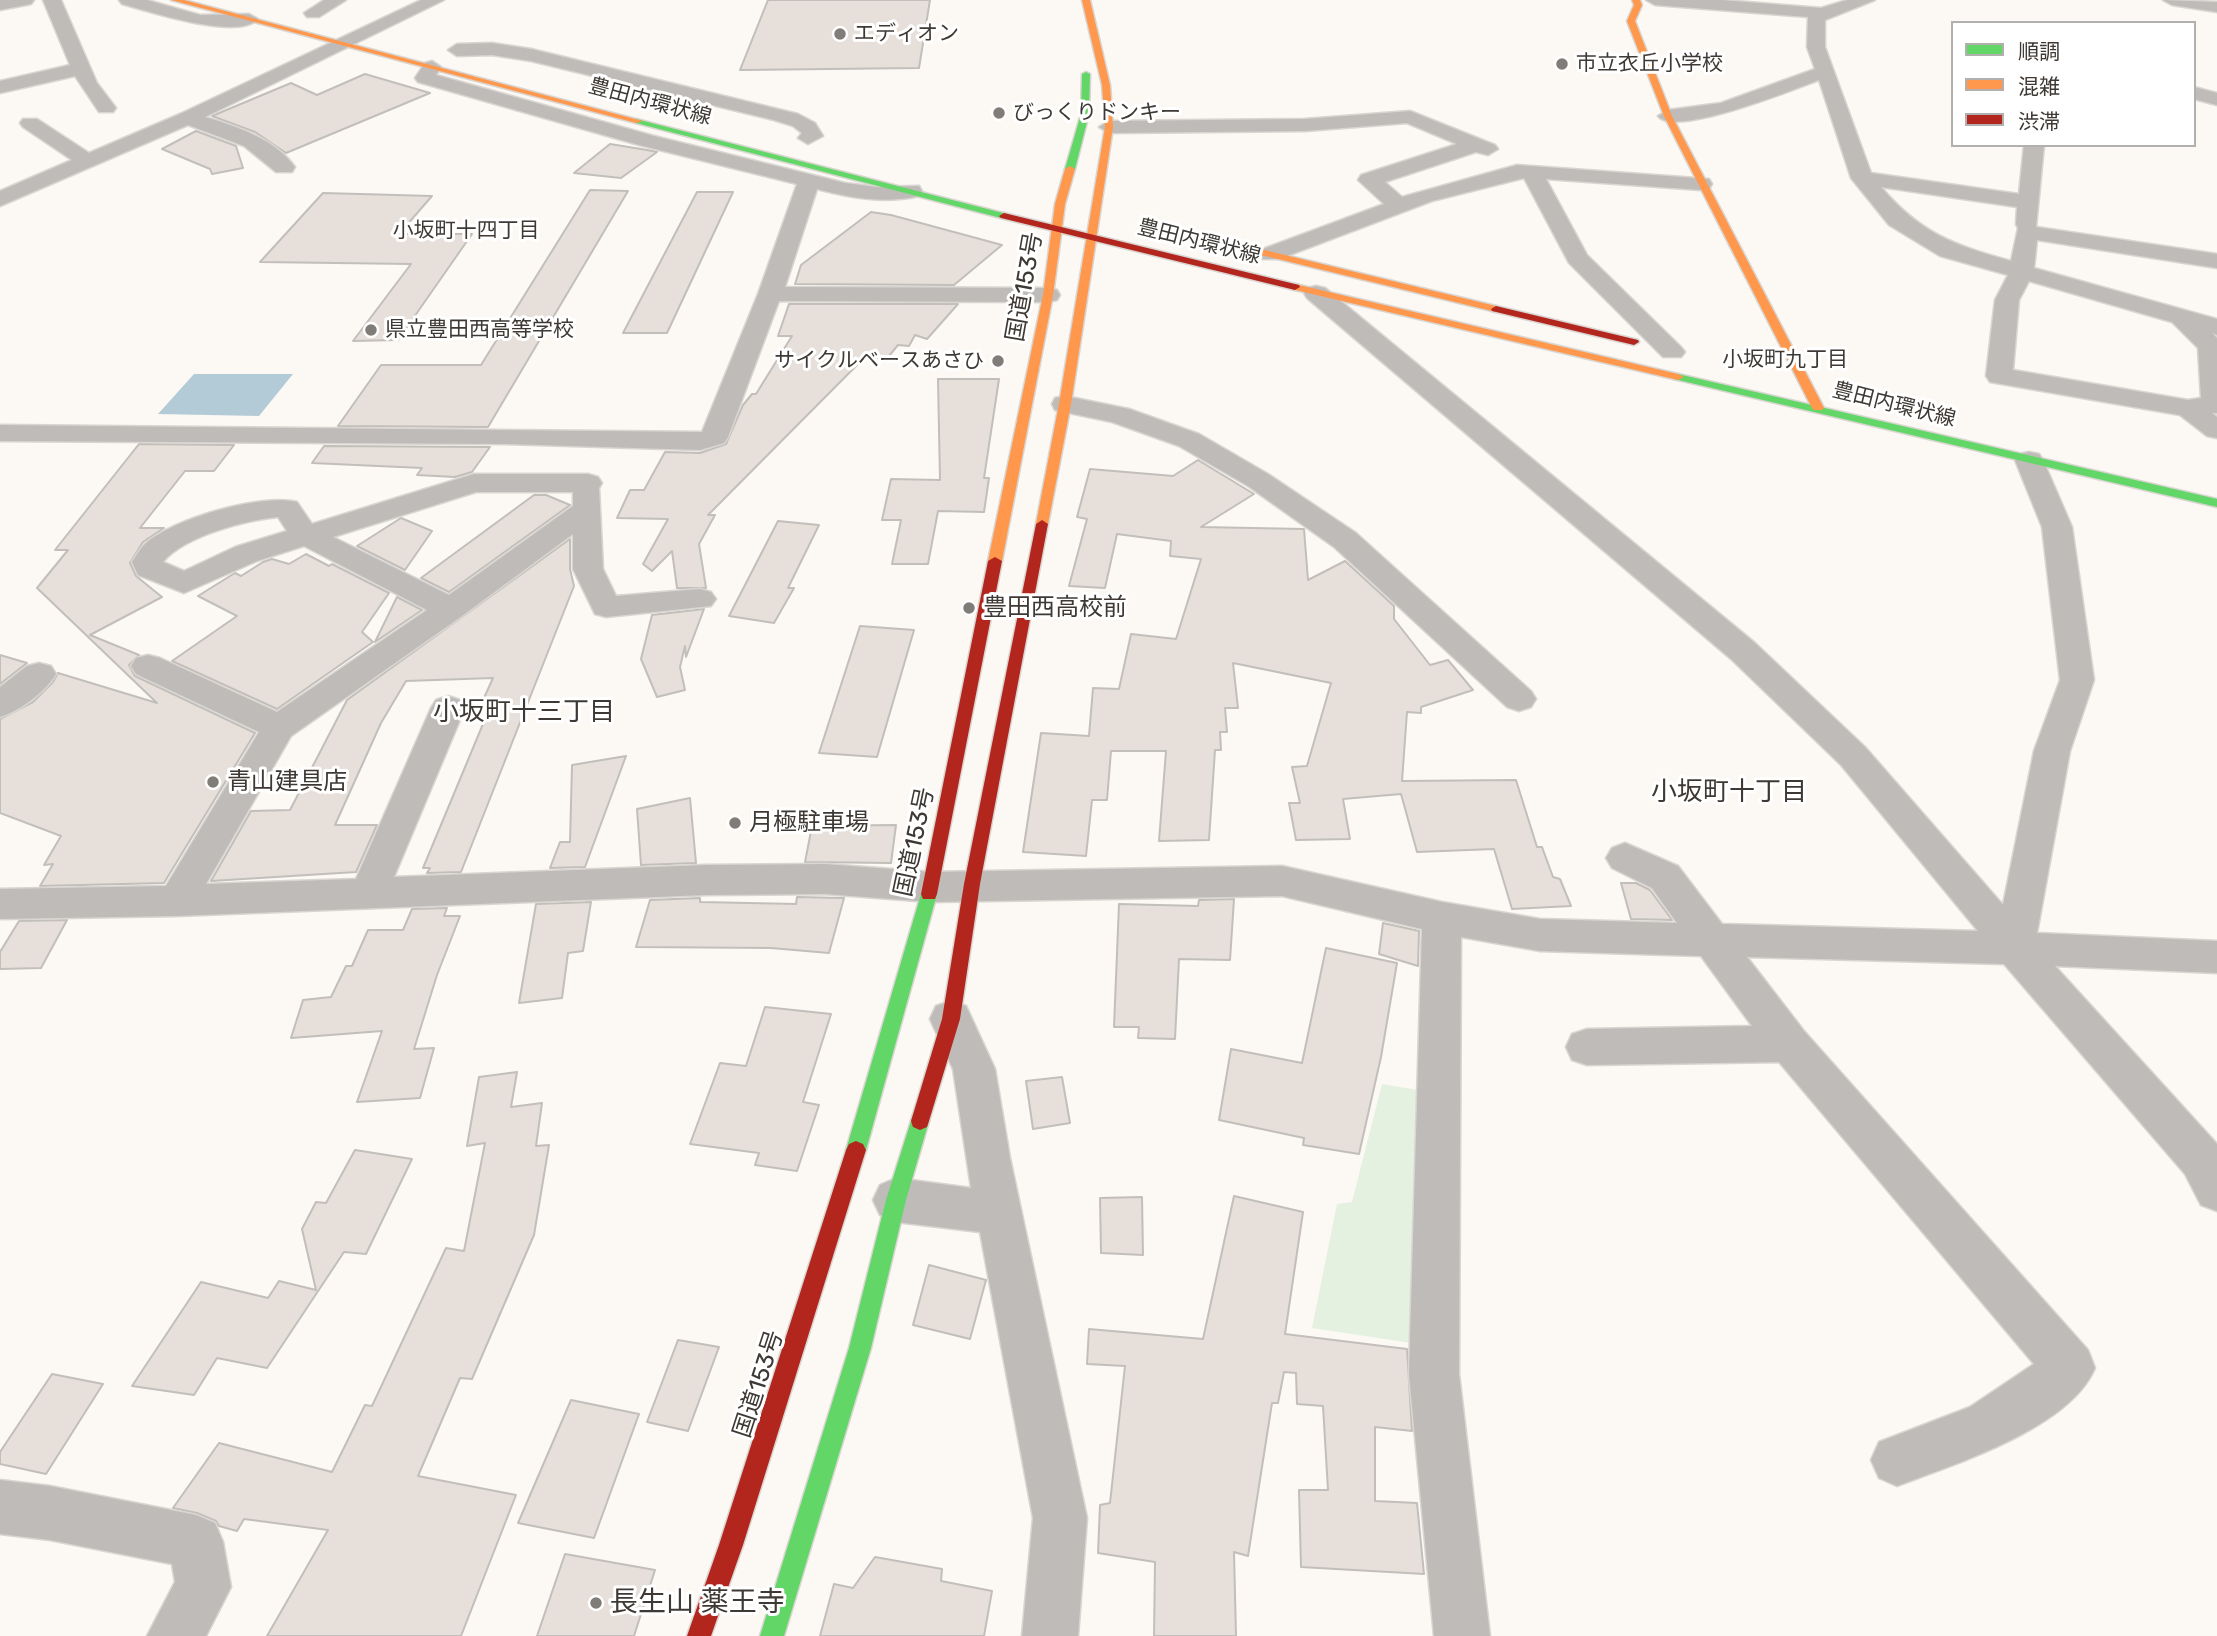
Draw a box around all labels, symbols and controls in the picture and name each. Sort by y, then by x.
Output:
place label: エディオン [854,21,959,47]
legend [1951,21,2196,147]
marker: エディオン [832,26,848,42]
text: 順調 [2018,39,2060,64]
place label: 市立衣丘小学校 [1576,51,1723,77]
marker: 市立衣丘小学校 [1554,56,1570,72]
street label: 豊田内環状線 [586,74,714,130]
text: 混雑 [2018,74,2060,99]
place label: びっくりドンキー [1013,100,1181,126]
marker: びっくりドンキー [991,105,1007,121]
text: 渋滞 [2018,109,2060,134]
street label: 豊田内環状線 [1135,215,1263,269]
district label: 小坂町十四丁目 [393,218,539,244]
street label: 国道153号 [1001,230,1049,344]
place label: 県立豊田西高等学校 [385,317,574,343]
marker: 県立豊田西高等学校 [363,322,379,338]
district label: 小坂町九丁目 [1722,347,1848,373]
place label: サイクルベースあさひ [774,348,984,374]
marker: サイクルベースあさひ [990,353,1006,369]
street label: 豊田内環状線 [1830,378,1958,432]
place label: 豊田西高校前 [983,594,1127,622]
marker: 豊田西高校前 [961,600,977,616]
district label: 小坂町十三丁目 [433,696,615,728]
place label: 青山建具店 [227,768,347,796]
marker: 青山建具店 [205,774,221,790]
district label: 小坂町十丁目 [1651,776,1807,808]
street label: 国道153号 [889,785,941,899]
place label: 月極駐車場 [749,809,869,837]
marker: 月極駐車場 [727,815,743,831]
street label: 国道153号 [728,1327,790,1441]
place label: 長生山 薬王寺 [610,1586,785,1620]
marker: 長生山 薬王寺 [588,1595,604,1611]

